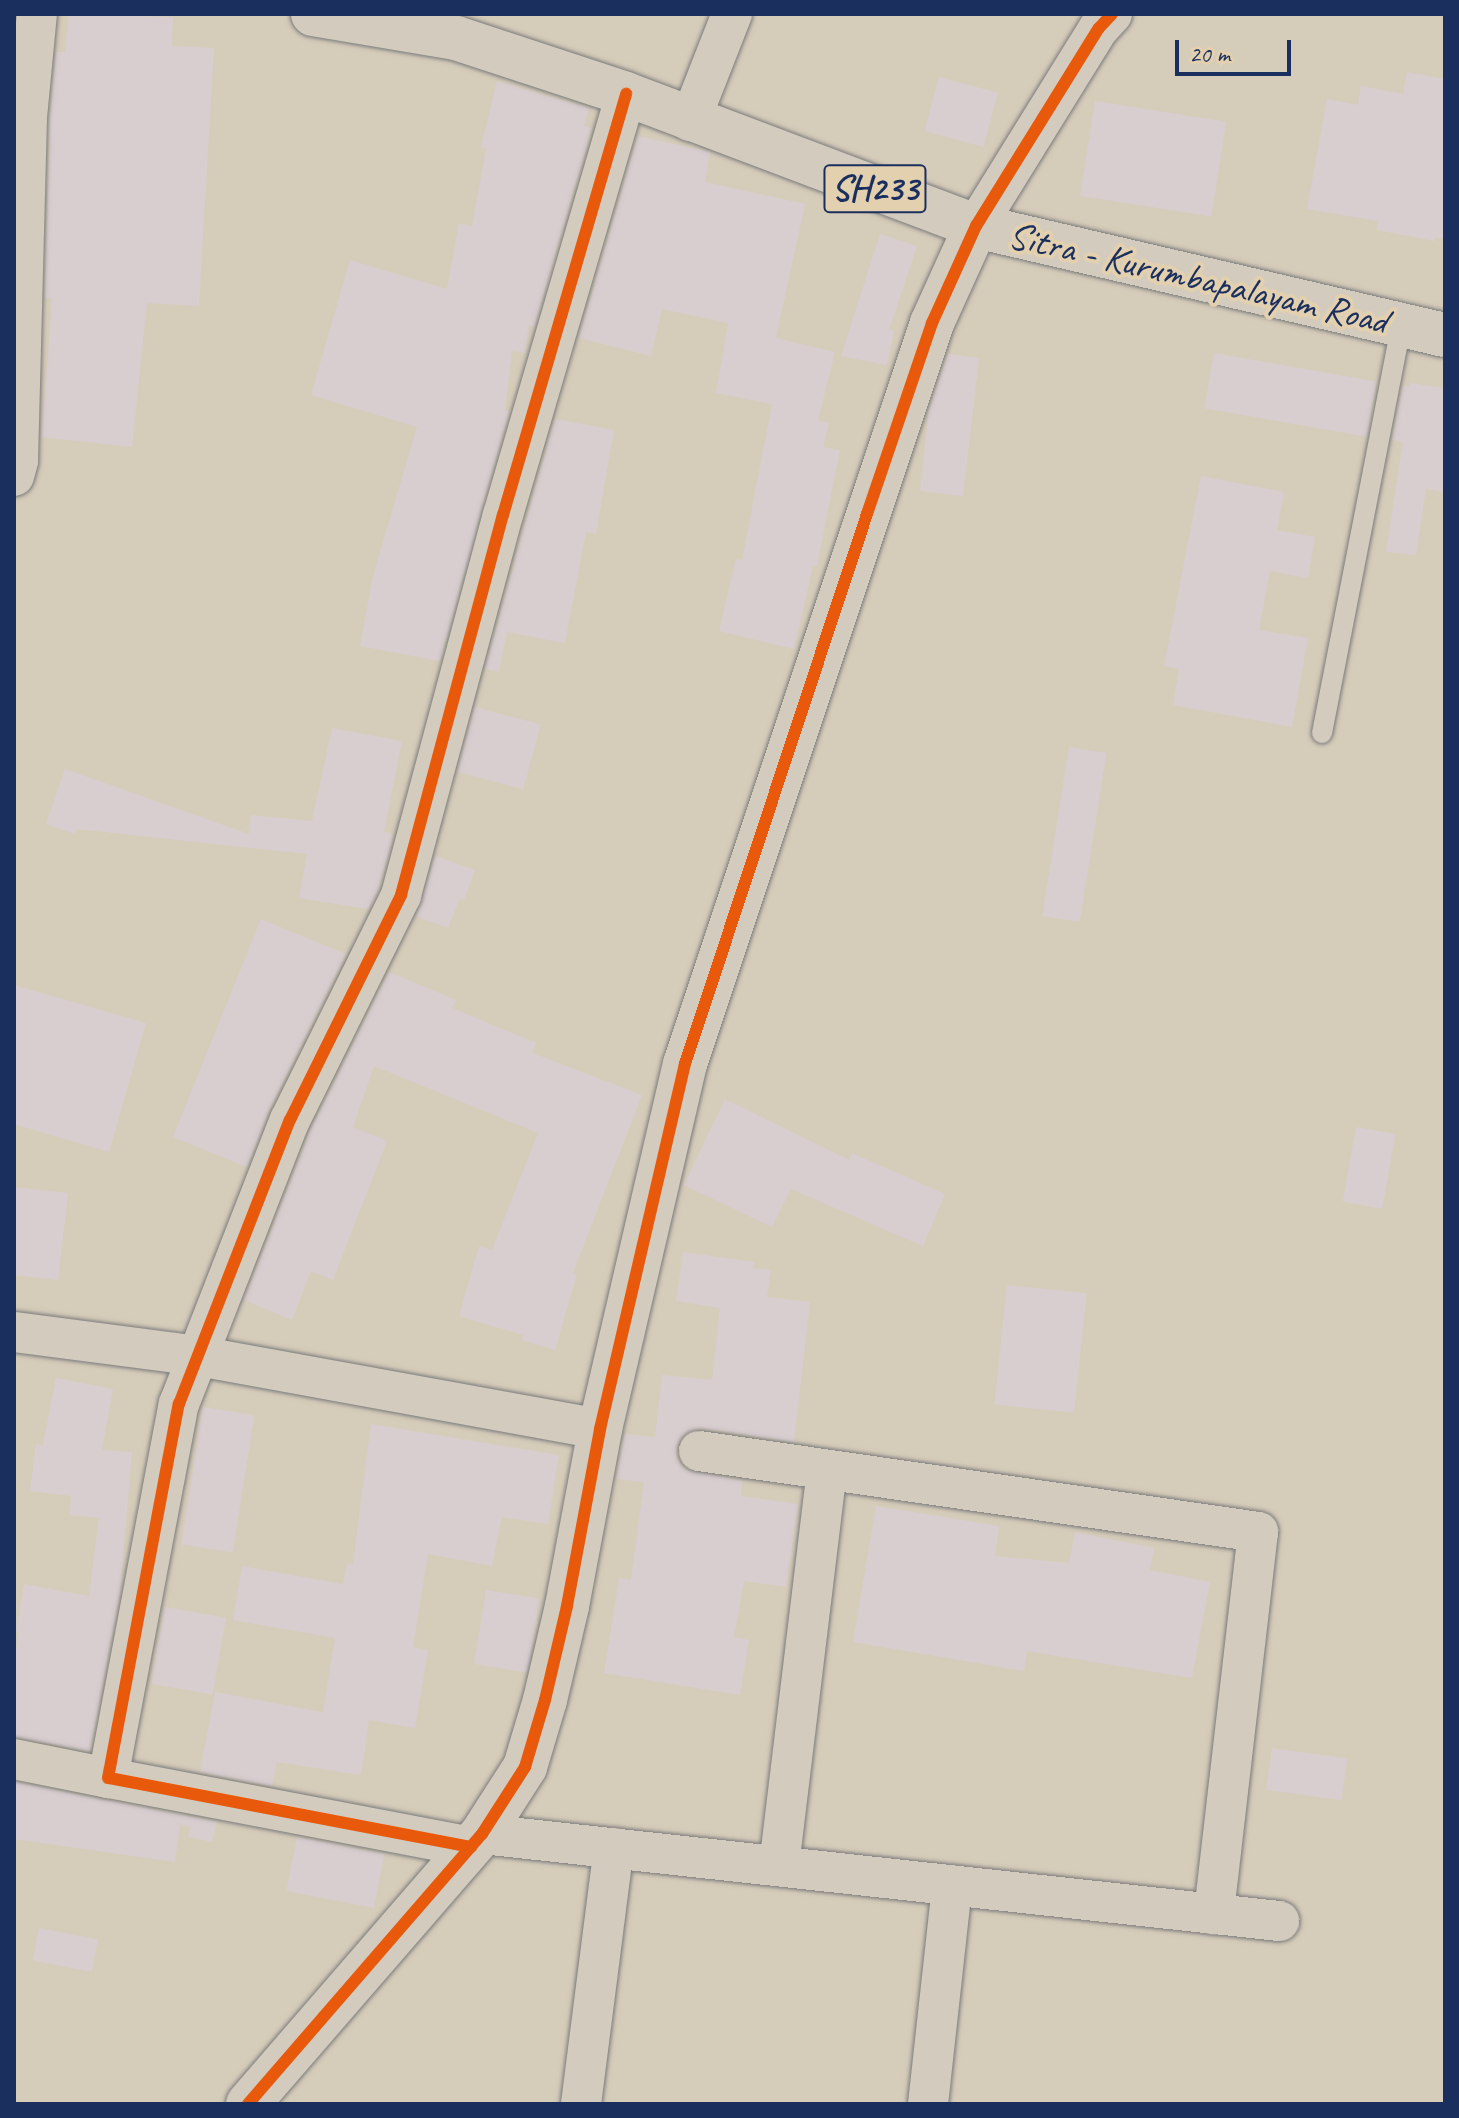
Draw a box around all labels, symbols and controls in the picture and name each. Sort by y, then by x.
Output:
scale bar [1179,24,1295,74]
text: 20 m [1189,39,1230,69]
road number: SH233 [823,157,927,221]
street label: Sitra - Kurumbapalayam Road [1004,212,1392,344]

